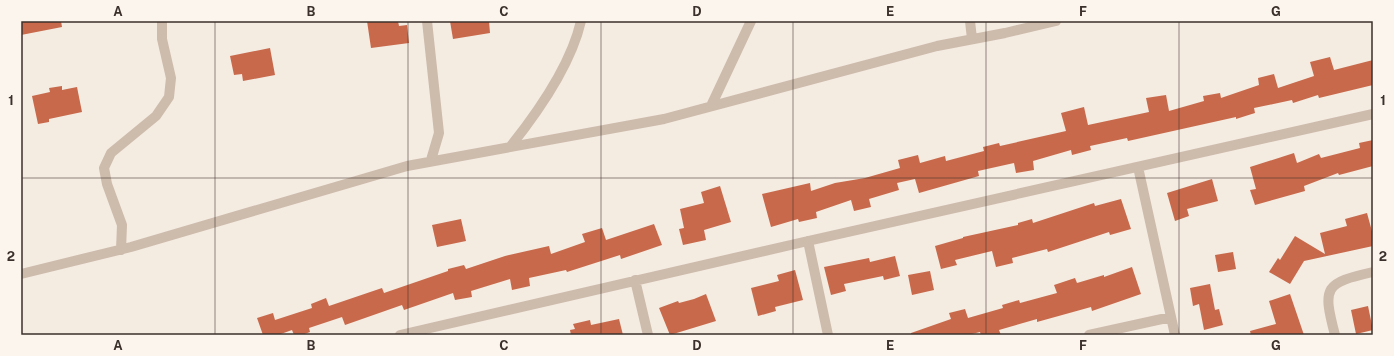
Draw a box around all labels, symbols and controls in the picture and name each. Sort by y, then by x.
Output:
text: A [113,4,123,19]
text: B [307,4,316,19]
text: C [499,4,509,19]
text: D [692,4,702,19]
text: E [886,4,894,19]
text: F [1079,4,1087,19]
text: G [1271,4,1281,19]
text: 1 [8,93,14,108]
text: 1 [1380,93,1386,108]
text: 2 [7,249,15,264]
text: 2 [1379,249,1387,264]
text: A [113,338,123,353]
text: B [307,338,316,353]
text: C [499,338,509,353]
text: D [692,338,702,353]
text: E [886,338,894,353]
text: F [1079,338,1087,353]
text: G [1271,338,1281,353]

